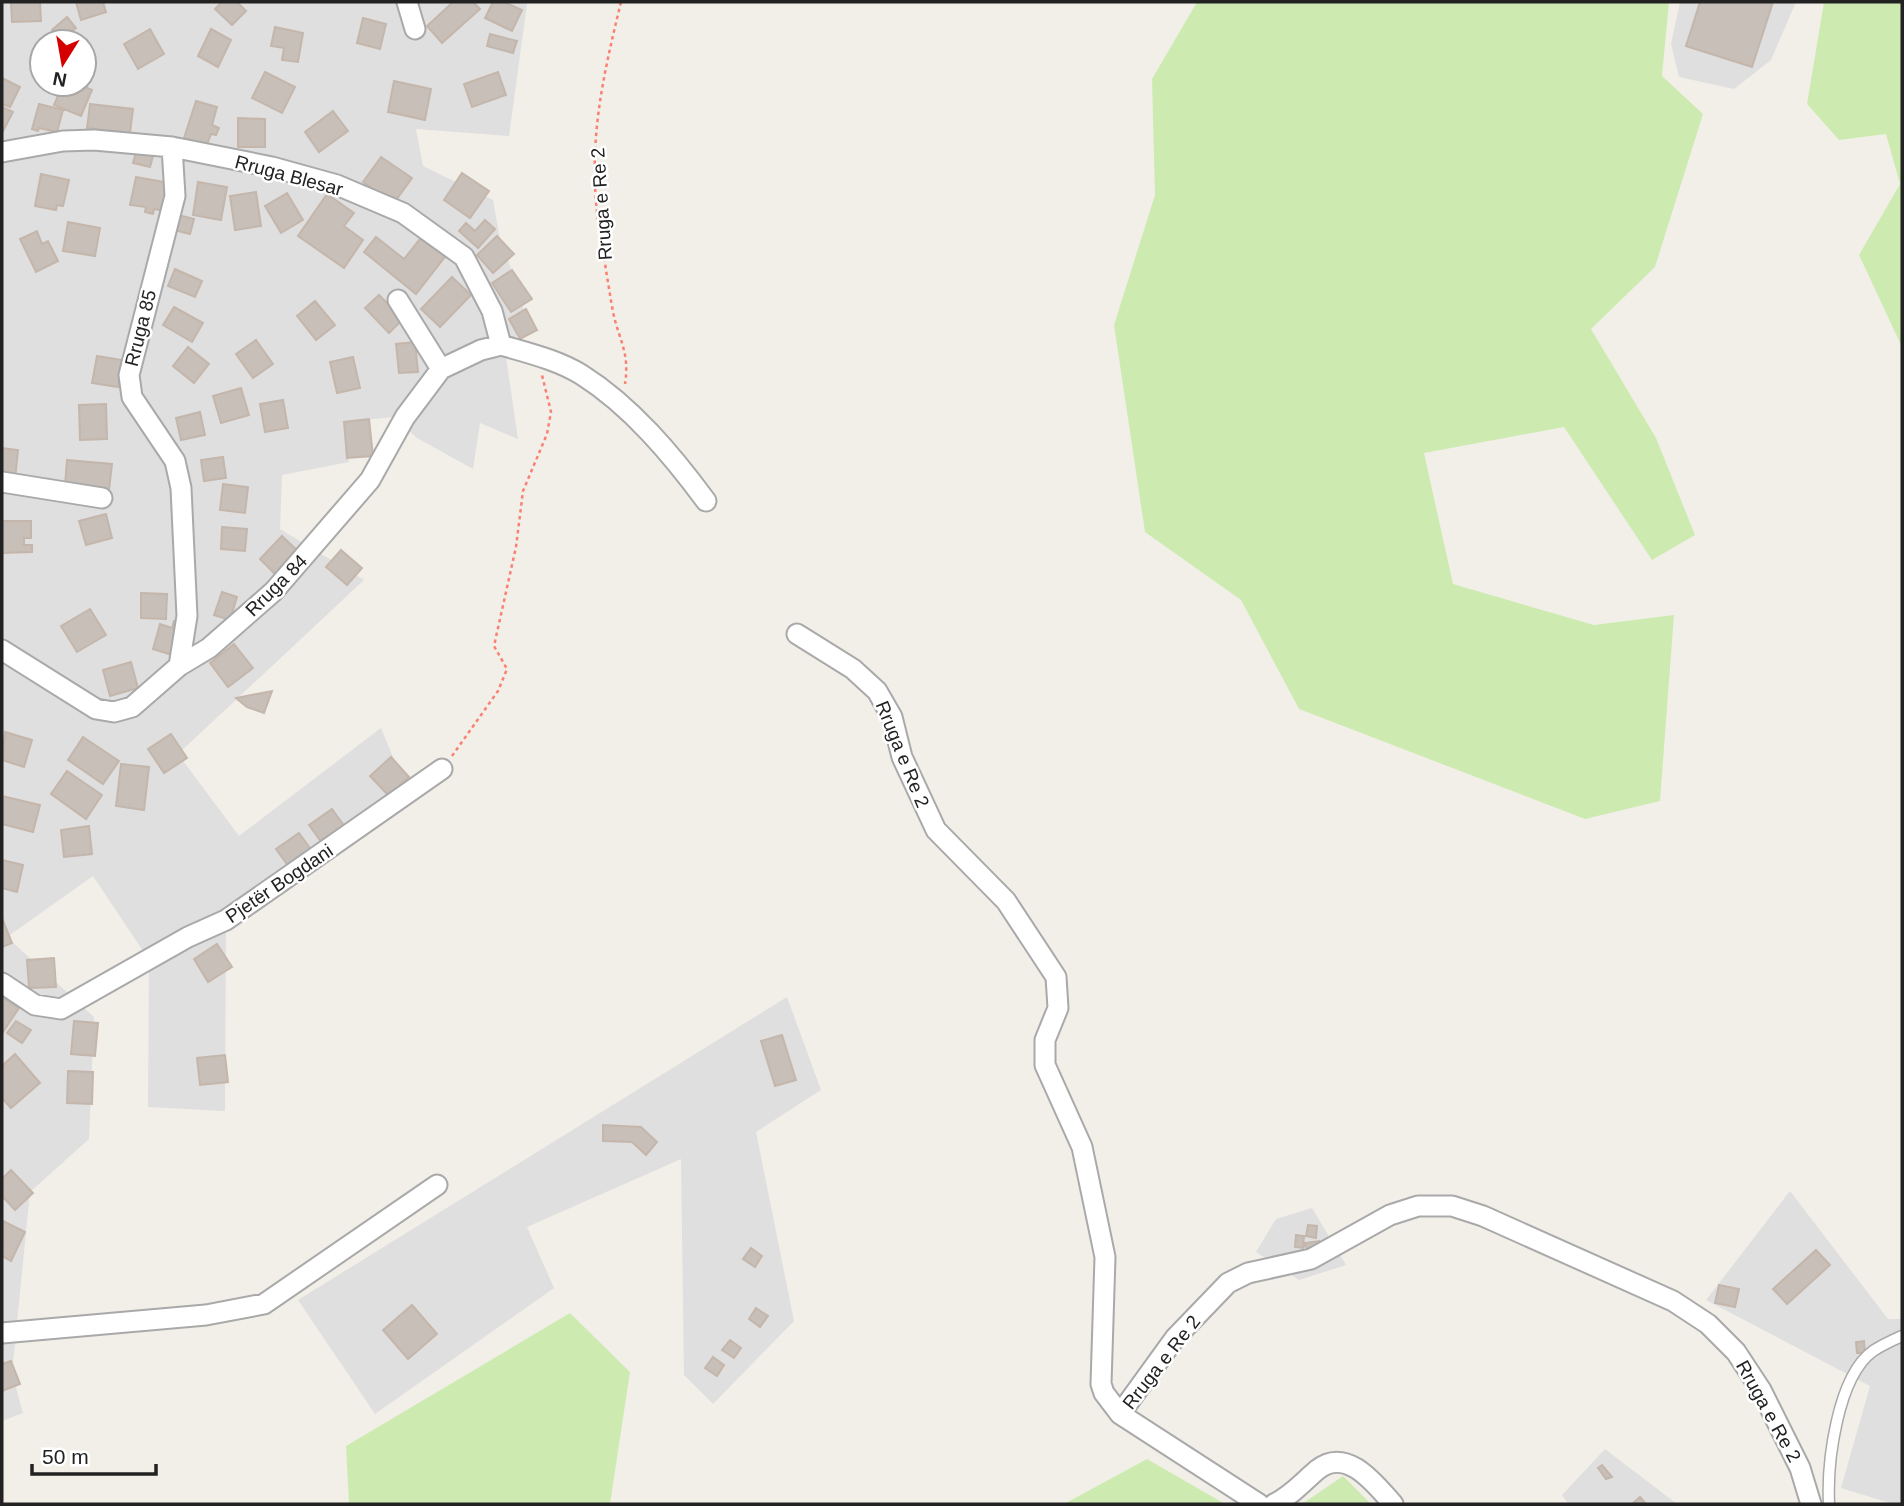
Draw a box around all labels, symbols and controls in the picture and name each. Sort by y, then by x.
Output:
north arrow [28,28,98,98]
text: N [51,68,69,91]
street label: Rruga e Re 2 [587,147,616,261]
street label: Rruga Blesar [233,151,346,200]
street label: Rruga 85 [121,288,160,369]
street label: Rruga 84 [241,550,312,620]
street label: Rruga e Re 2 [872,698,933,811]
street label: Pjetër Bogdani [222,840,337,927]
street label: Rruga e Re 2 [1118,1311,1204,1413]
street label: Rruga e Re 2 [1732,1357,1805,1466]
scale bar [32,1432,156,1476]
text: 50 m [42,1445,89,1468]

